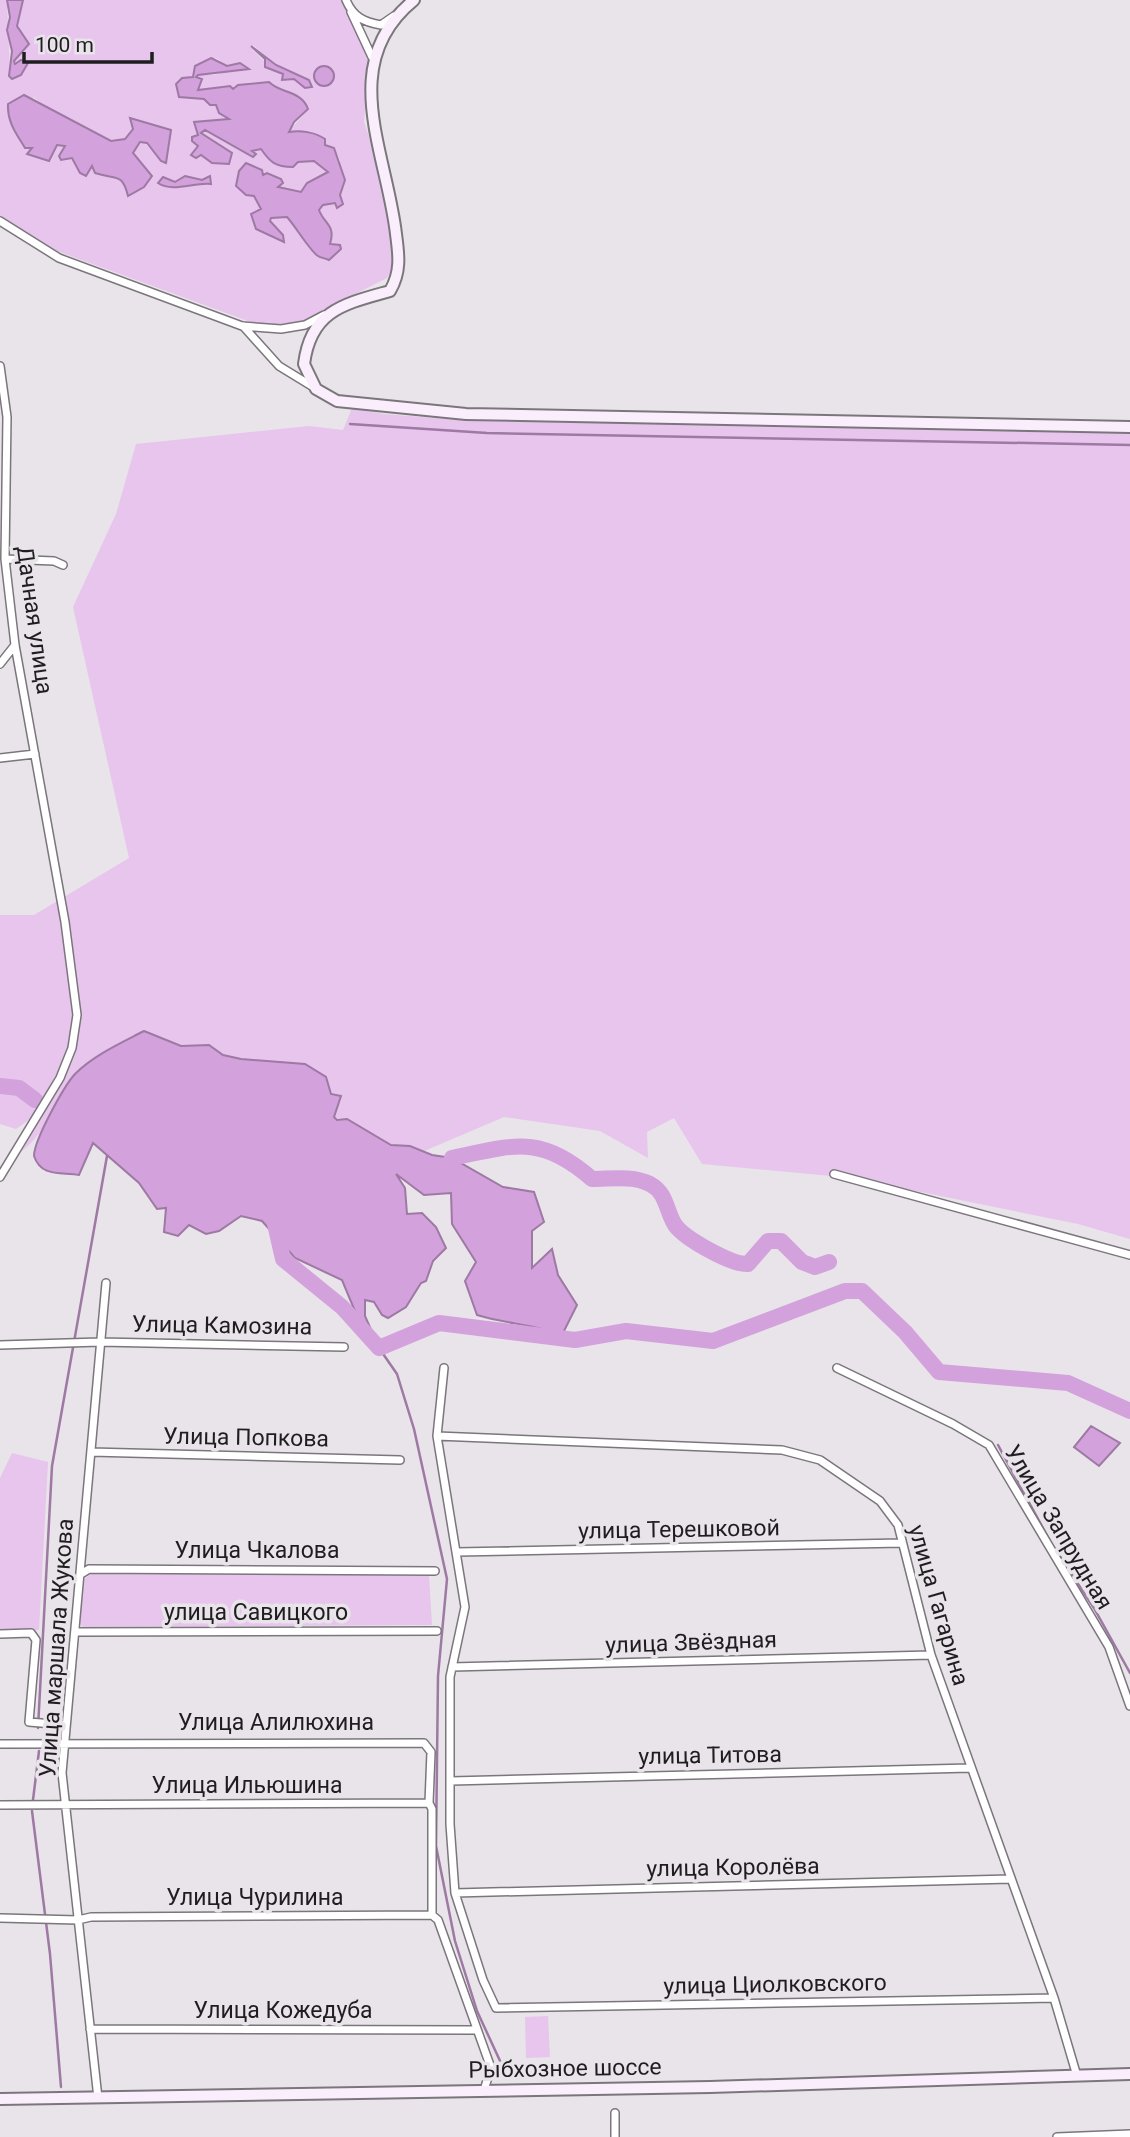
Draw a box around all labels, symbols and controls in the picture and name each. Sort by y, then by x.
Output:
scale bar [24,21,152,65]
text: 100 m [35,33,94,57]
street label: Дачная улица [11,544,58,696]
street label: Улица Камозина [132,1310,312,1341]
street label: Улица Попкова [163,1423,329,1452]
street label: Улица Запрудная [999,1440,1118,1614]
street label: улица Терешковой [578,1514,780,1545]
street label: Улица маршала Жукова [34,1518,79,1778]
street label: улица Гагарина [903,1522,974,1689]
street label: Улица Чкалова [175,1537,339,1564]
street label: улица Савицкого [164,1599,348,1626]
street label: улица Звёздная [605,1626,777,1659]
street label: Улица Алилюхина [178,1709,374,1736]
street label: улица Титова [638,1741,782,1770]
street label: Улица Ильюшина [152,1772,342,1799]
street label: улица Королёва [646,1852,820,1883]
street label: Улица Чурилина [166,1884,344,1911]
street label: улица Циолковского [663,1969,887,2000]
street label: Улица Кожедуба [193,1997,373,2024]
street label: Рыбхозное шоссе [468,2053,662,2084]

